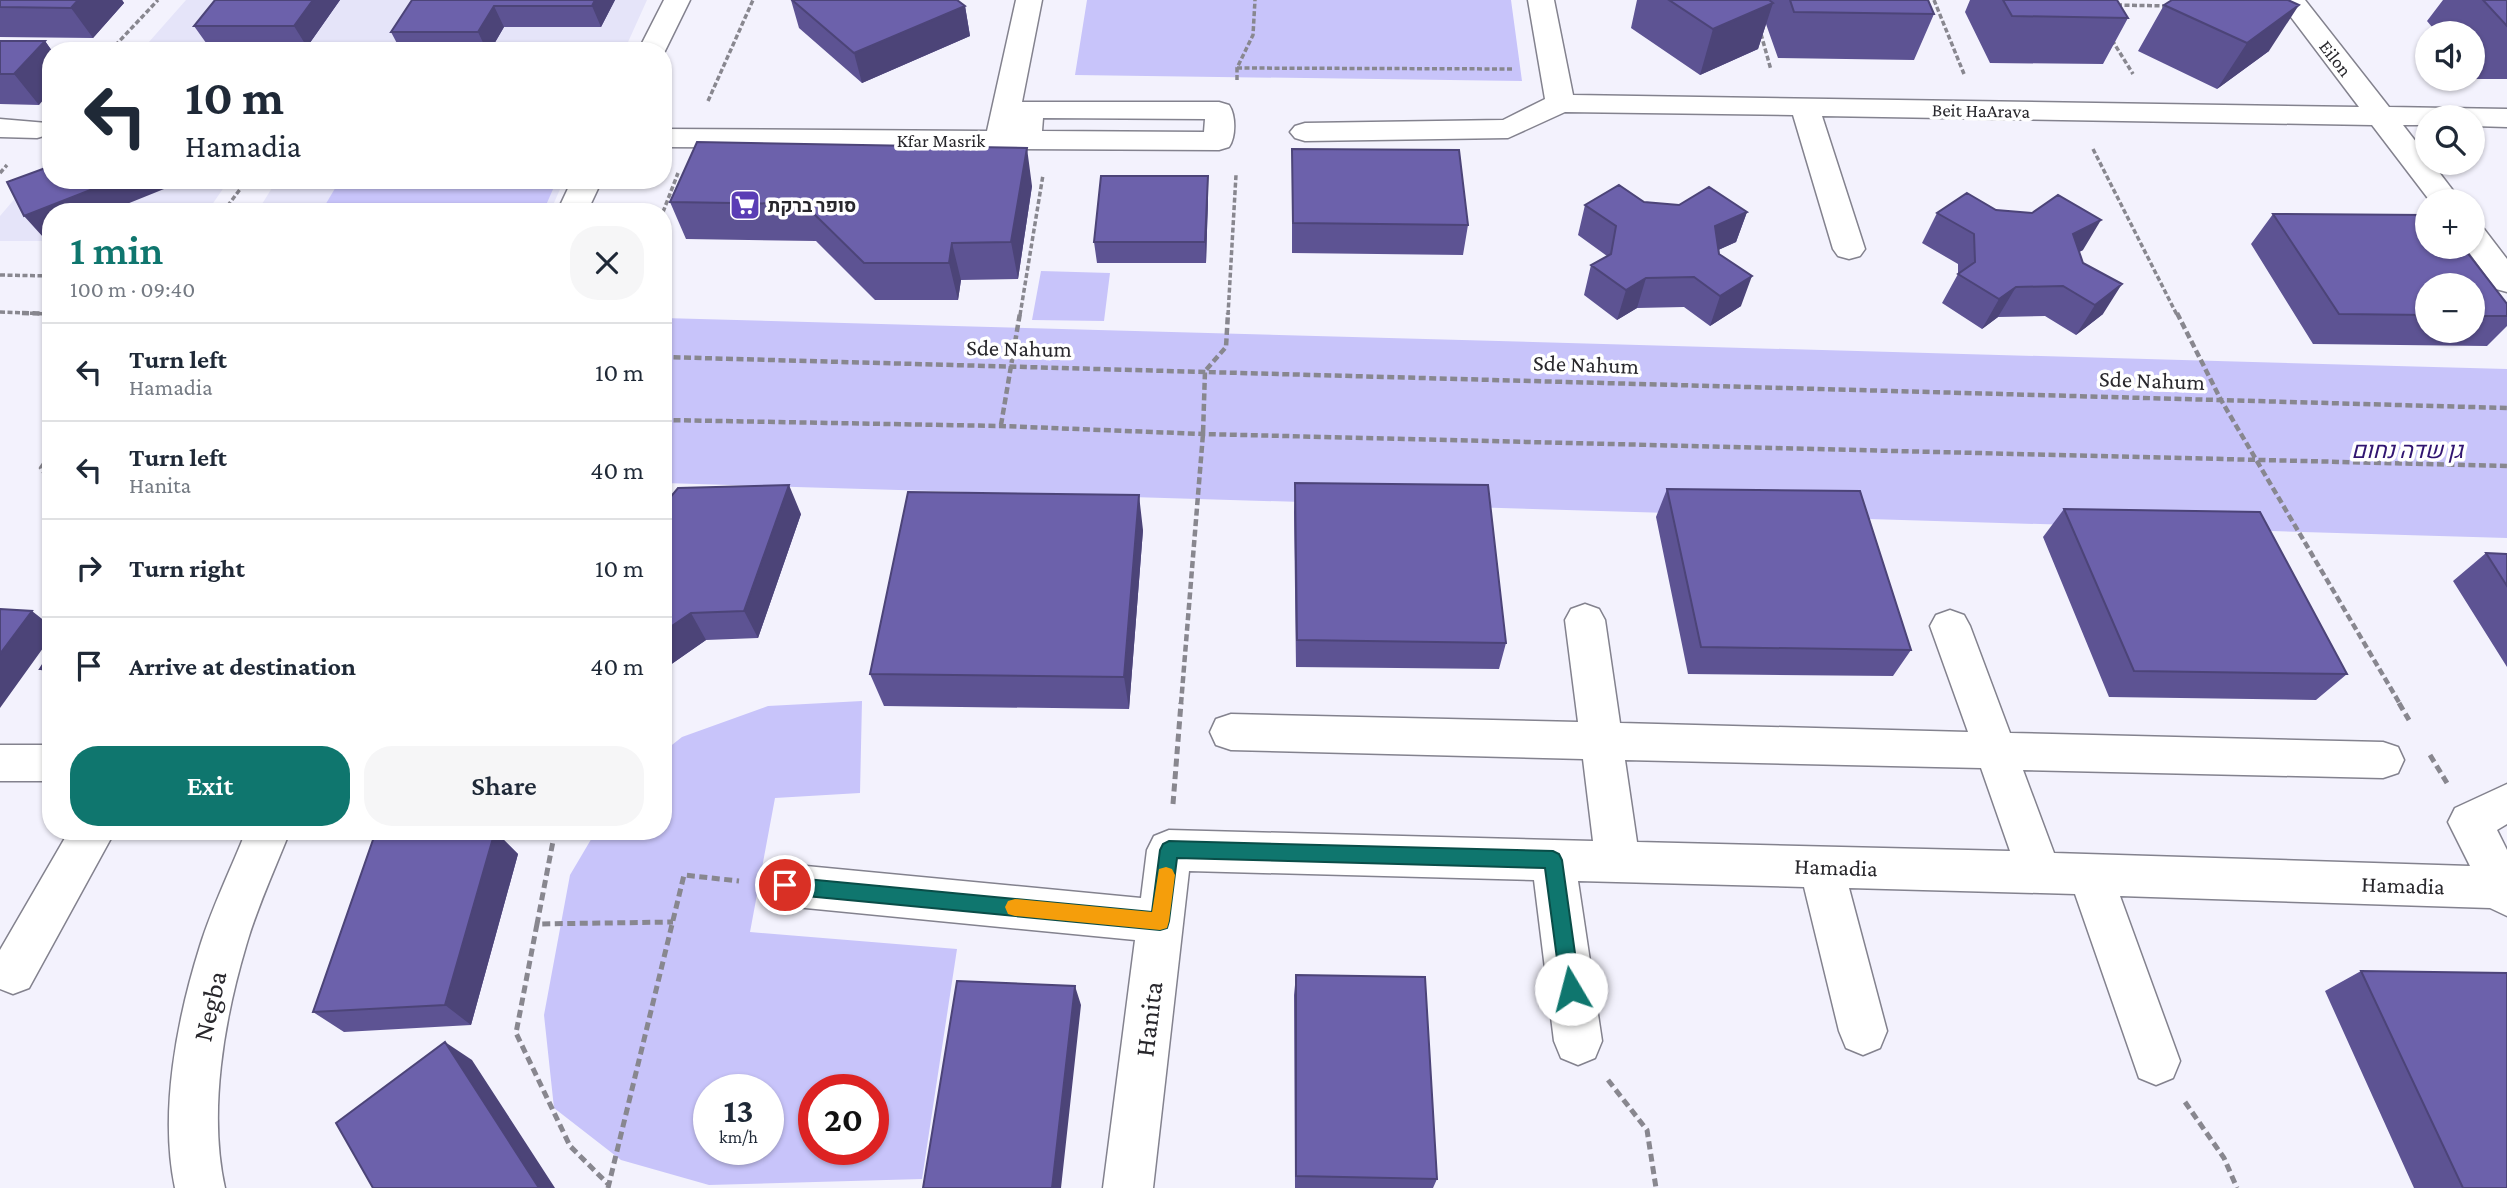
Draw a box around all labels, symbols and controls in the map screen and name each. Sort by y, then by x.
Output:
map controls [2415,21,2485,343]
button: sound [2415,21,2485,91]
street label: Eilon [2315,36,2356,81]
icon: left [70,70,161,161]
text: 10 m [185,70,284,125]
street label: Beit HaArava [1932,99,2030,122]
button: search [2415,105,2485,175]
text: Hamadia [185,128,301,164]
street label: Kfar Masrik [897,130,986,151]
supermarket icon: סופר ברקת [728,188,762,222]
button: + [2415,189,2485,259]
place label: סופר ברקת [768,195,856,216]
text: 1 min [70,226,163,273]
button: close [570,226,644,300]
button: − [2415,273,2485,343]
text: 100 m · 09:40 [70,276,195,302]
street label: Sde Nahum [966,334,1072,362]
text: Turn left [129,345,227,374]
street label: Sde Nahum [1533,349,1639,379]
icon: left [70,353,108,391]
text: 10 m [595,358,644,387]
street label: Sde Nahum [2099,365,2205,395]
text: Hamadia [129,374,213,400]
park label: גן שדה נחום [2351,437,2465,463]
text: Turn left [129,443,227,472]
icon: left [70,451,108,489]
text: 40 m [590,456,644,485]
text: Hanita [129,472,191,498]
icon: right [70,549,108,587]
text: Turn right [129,554,245,583]
text: 10 m [595,554,644,583]
icon: arrive [70,647,108,685]
text: Arrive at destination [129,652,356,681]
text: 40 m [590,652,644,681]
button: Exit [70,746,350,826]
button: Share [364,746,644,826]
street label: Hamadia [1794,853,1879,881]
pin [755,855,815,915]
icon: arrive [766,866,804,904]
street label: Hamadia [2361,871,2446,899]
position arrow [1534,952,1608,1026]
street label: Negba [186,968,233,1044]
street label: Hanita [1128,980,1169,1059]
speed limit sign: 20 [798,1074,889,1165]
text: 13 [723,1091,754,1130]
text: km/h [719,1127,758,1147]

